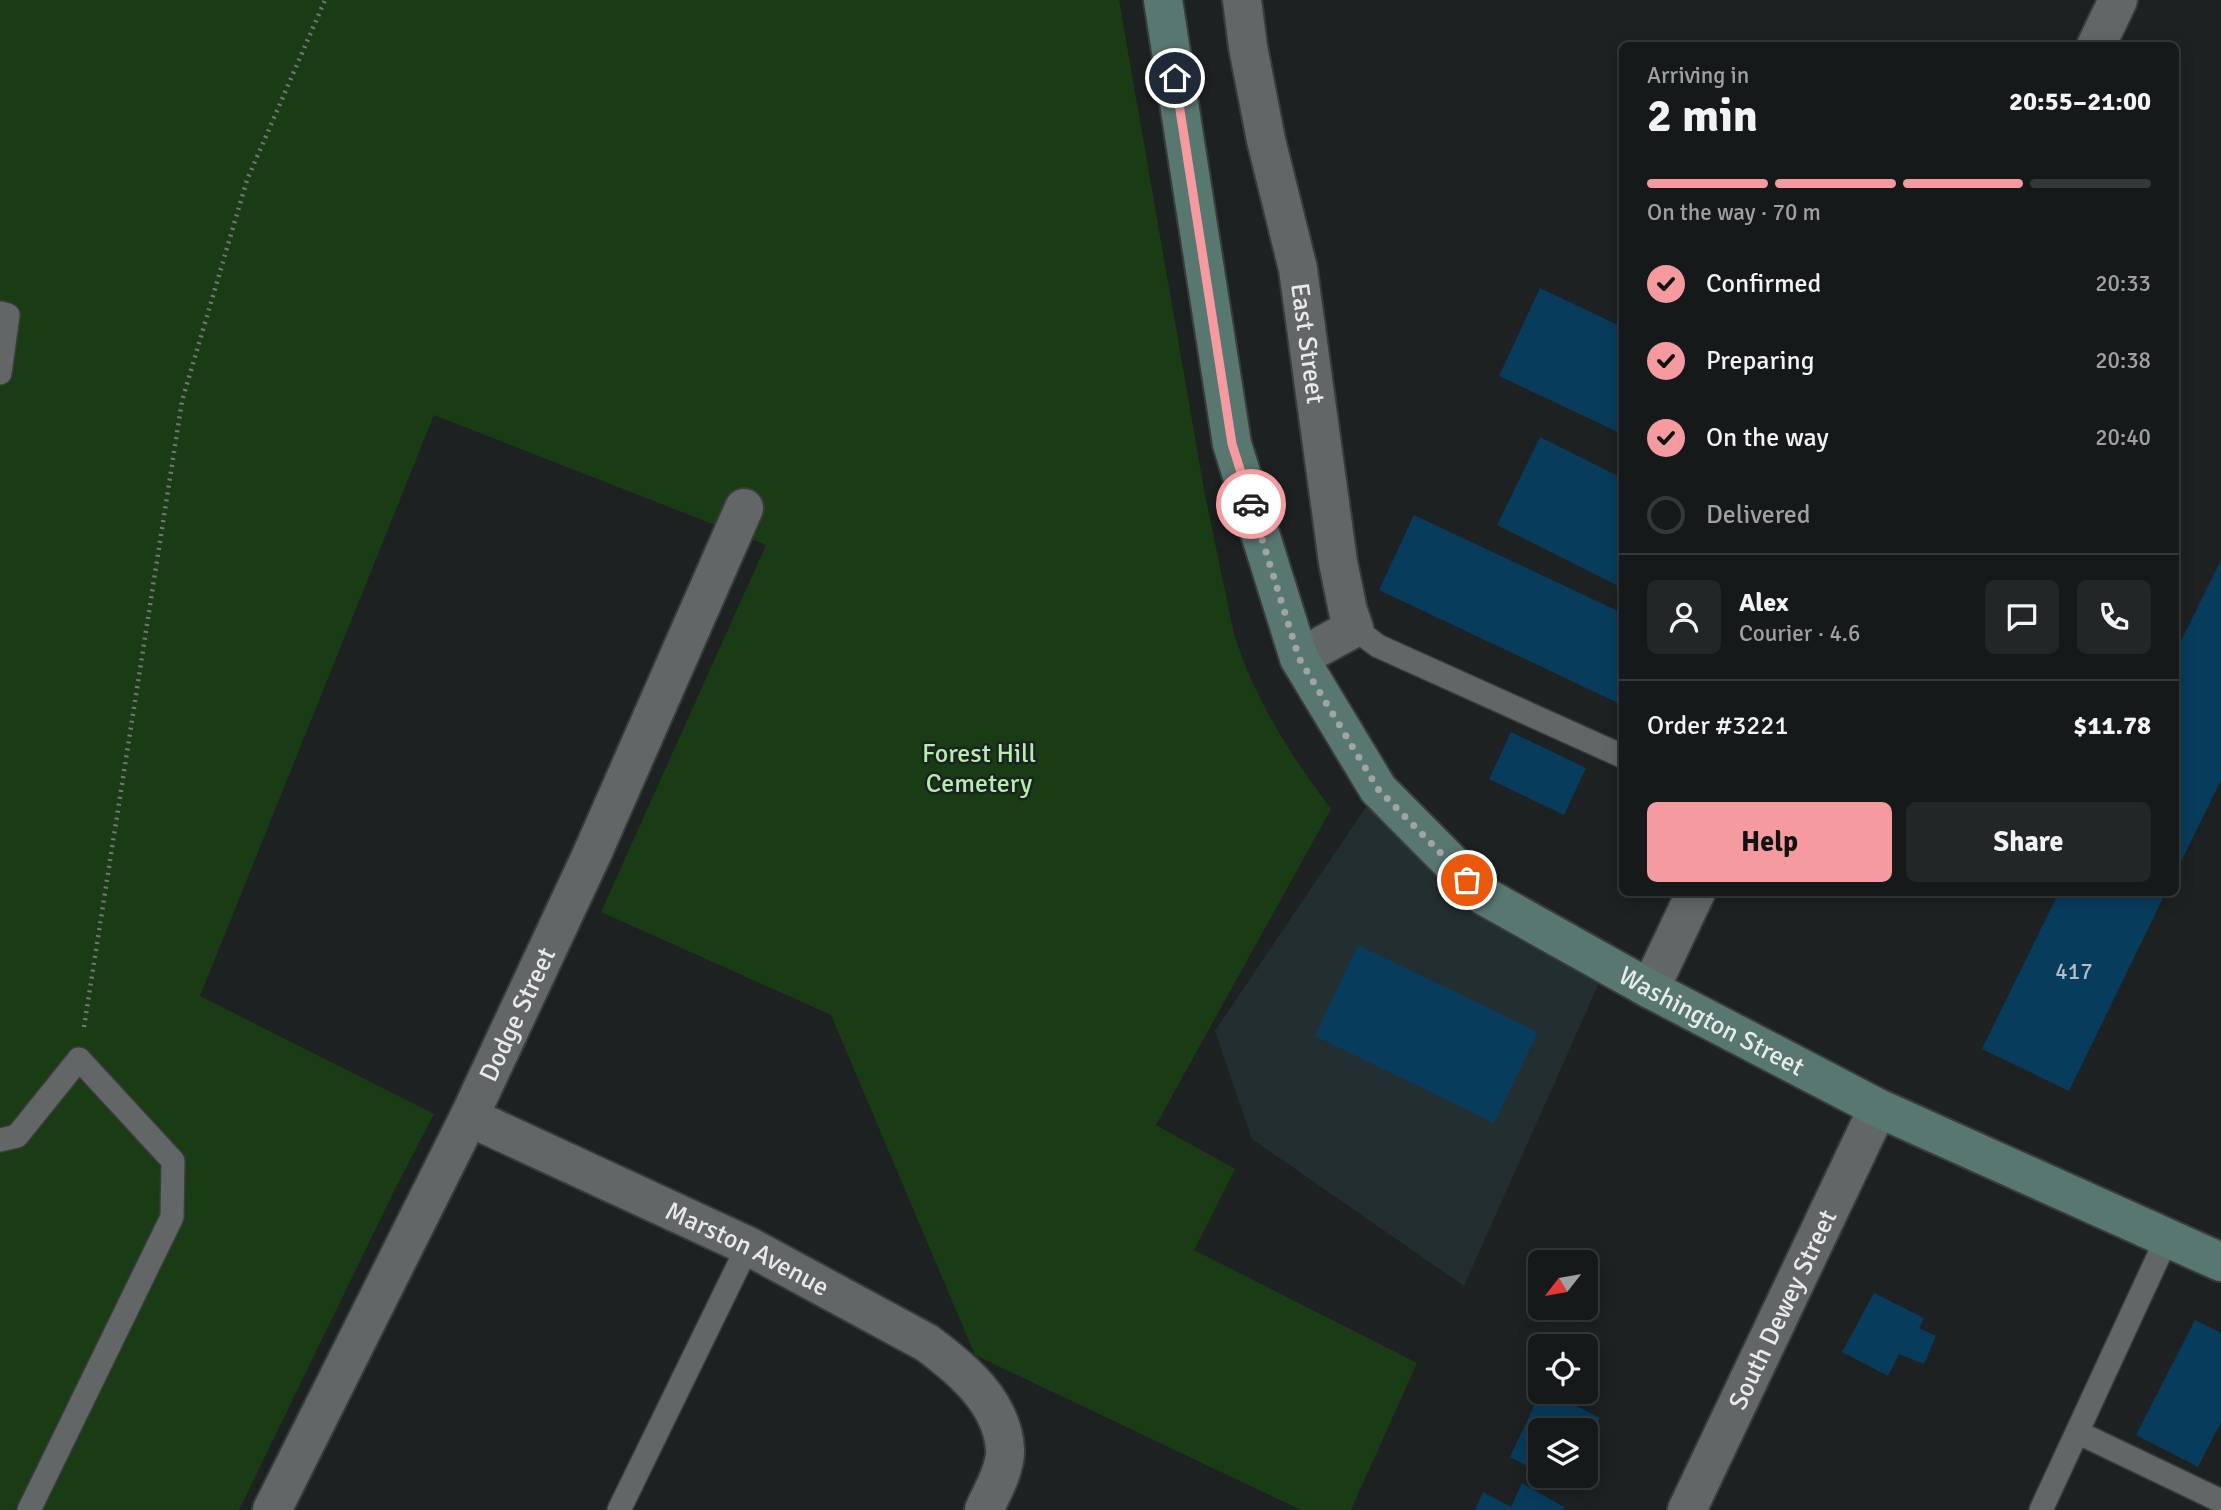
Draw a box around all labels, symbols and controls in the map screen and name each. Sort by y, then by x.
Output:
pin [1145,48,1205,108]
icon: home [1156,59,1194,97]
text: Arriving in [1647,61,1749,90]
text: 20:55–21:00 [2009,86,2151,118]
text: 2 min [1647,88,1758,144]
text: On the way · 70 m [1647,198,1821,227]
icon: check [1647,265,1685,303]
text: Confirmed [1706,268,1821,300]
text: 20:33 [2095,269,2151,298]
street label: East Street [1283,281,1331,406]
icon: check [1647,342,1685,380]
text: Preparing [1706,345,1814,377]
text: 20:38 [2095,346,2151,375]
icon: check [1647,419,1685,457]
text: On the way [1706,422,1829,454]
text: 20:40 [2095,423,2151,452]
courier [1216,469,1286,539]
icon: car [1232,485,1270,523]
text: Delivered [1706,499,1811,531]
button: person [1647,580,1721,654]
button: chat [1985,580,2059,654]
button: phone [2077,580,2151,654]
text: Alex [1739,587,1789,619]
text: Courier · 4.6 [1739,619,1860,648]
text: Order #3221 [1647,710,1788,742]
text: $11.78 [2073,710,2151,742]
park label: Forest Hill Cemetery [922,738,1036,800]
button: Help [1647,802,1892,882]
button: Share [1906,802,2151,882]
pin [1437,850,1497,910]
icon: bag [1448,861,1486,899]
street label: Dodge Street [473,943,563,1087]
house number: 417 [2055,957,2093,986]
street label: Washington Street [1613,960,1809,1084]
street label: Marston Avenue [660,1195,834,1304]
street label: South Dewey Street [1722,1205,1844,1415]
north arrow [1528,1250,1598,1320]
map controls [1528,1250,1598,1488]
button: locate [1528,1334,1598,1404]
button: layers [1528,1418,1598,1488]

